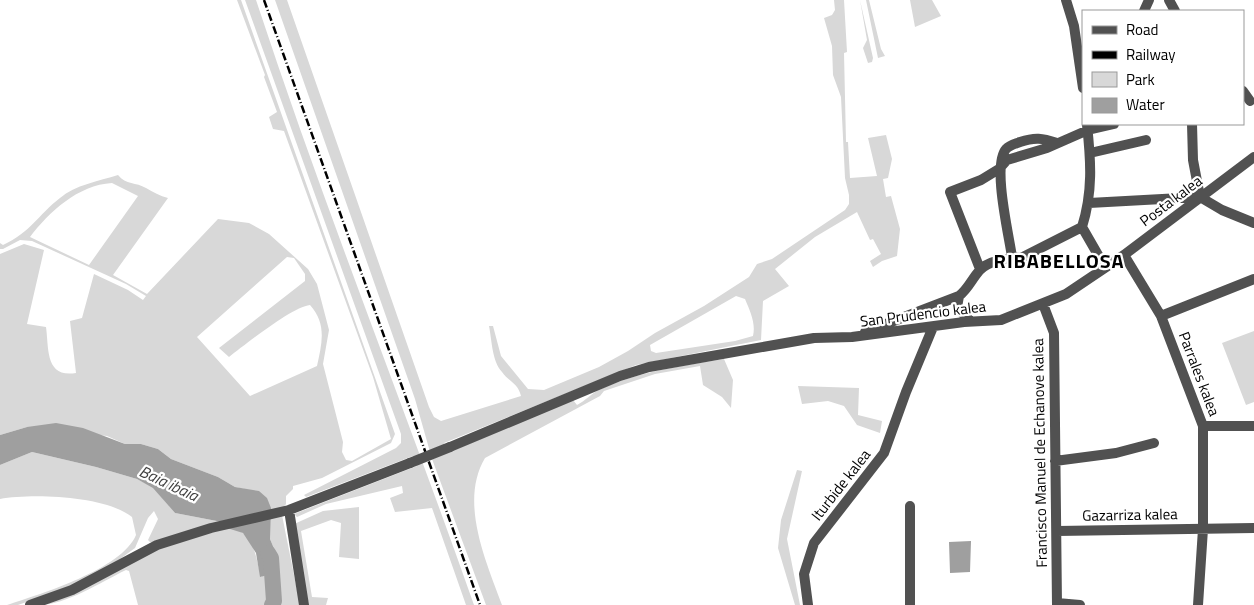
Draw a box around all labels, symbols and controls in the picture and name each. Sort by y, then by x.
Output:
legend [1082,10,1244,125]
text: Road [1126,18,1158,41]
text: Railway [1126,43,1176,66]
text: Park [1126,68,1155,91]
text: Water [1126,93,1165,116]
street label: Posta kalea [1135,169,1207,232]
district label: RIBABELLOSA [994,245,1125,276]
street label: San Prudencio kalea [859,294,988,333]
street label: Parrales kalea [1173,328,1226,420]
street label: Francisco Manuel de Echanove kalea [1026,338,1053,568]
street label: Iturbide kalea [805,444,876,525]
water label: Baia ibaia [136,459,203,508]
street label: Gazarriza kalea [1082,502,1178,527]

